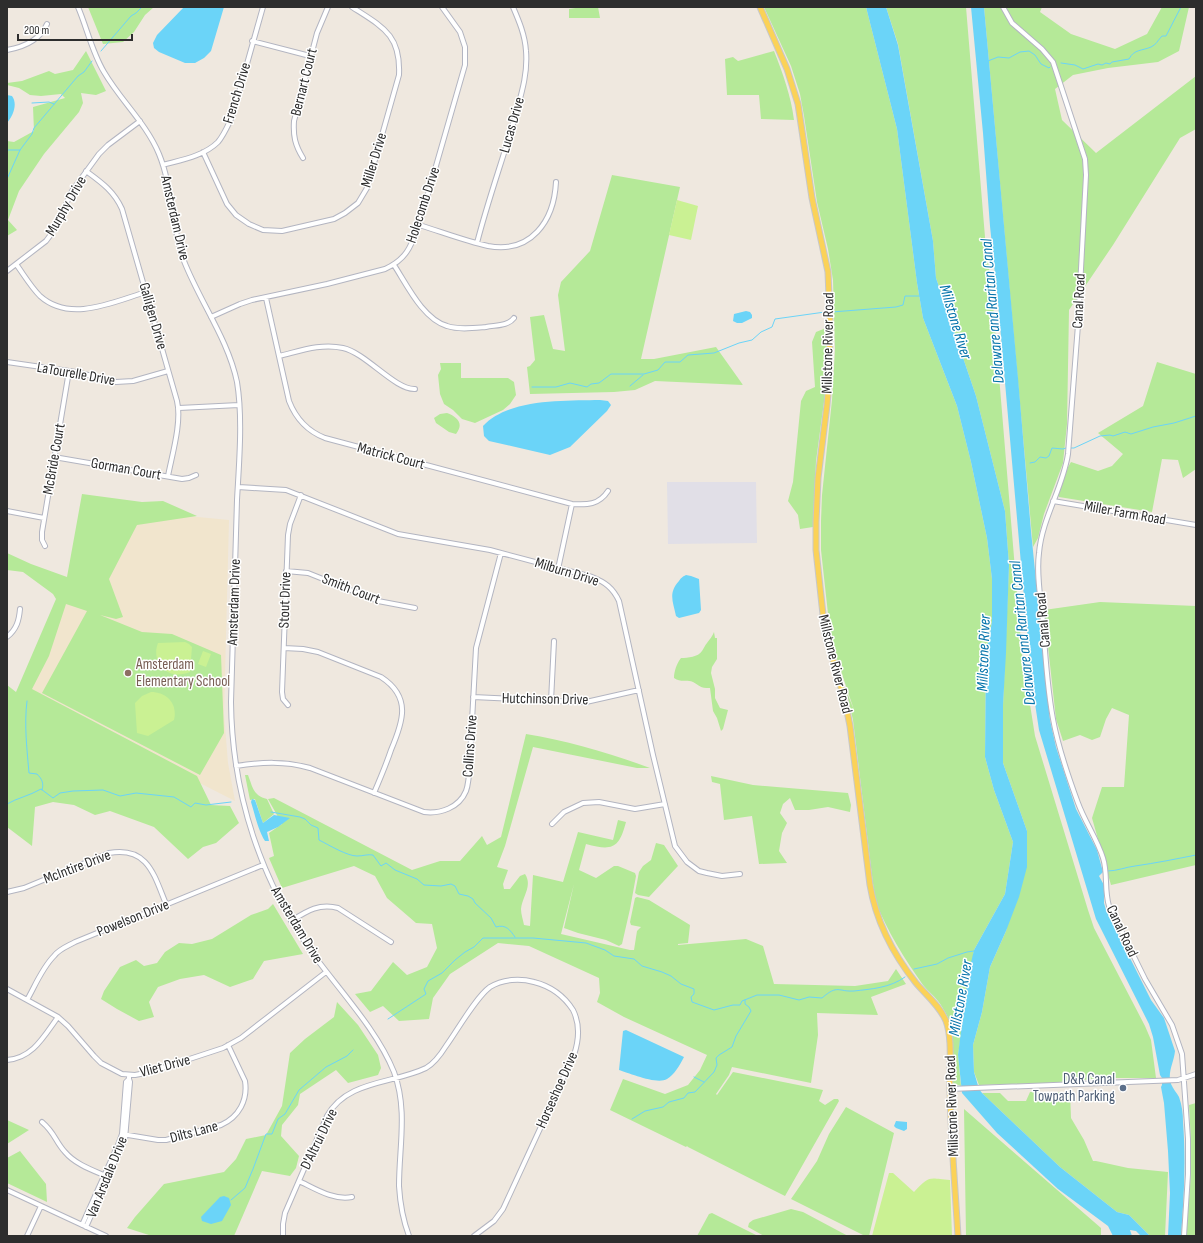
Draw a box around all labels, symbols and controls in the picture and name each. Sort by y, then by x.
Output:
scale bar [18,16,132,42]
text: 200 m [24,23,50,38]
street label: Bernart Court [286,46,322,118]
street label: French Drive [219,60,255,126]
street label: Lucas Drive [495,95,529,155]
street label: Miller Drive [357,130,391,190]
street label: Holecomb Drive [402,164,444,246]
street label: Murphy Drive [41,172,91,240]
street label: Amsterdam Drive [156,173,194,262]
water label: Delaware and Raritan Canal [977,237,1009,384]
street label: Canal Road [1068,273,1090,329]
street label: Galligen Drive [134,280,172,352]
water label: Millstone River [935,282,975,362]
street label: Millstone River Road [818,292,838,394]
street label: LaTourelle Drive [35,358,117,390]
street label: McBride Court [38,421,70,496]
street label: Matrick Court [355,438,427,474]
street label: Gorman Court [89,453,163,485]
street label: Miller Farm Road [1083,496,1167,530]
street label: Milburn Drive [533,553,601,591]
street label: Amsterdam Drive [223,558,245,647]
water label: Delaware and Raritan Canal [1006,559,1040,706]
street label: Smith Court [319,569,383,609]
street label: Stout Drive [275,571,295,629]
street label: Canal Road [1031,592,1055,648]
street label: Millstone River Road [814,613,856,715]
water label: Millstone River [973,614,995,692]
place label: Amsterdam Elementary School [135,655,230,691]
marker: Amsterdam Elementary School [123,668,133,678]
street label: Hutchinson Drive [502,689,588,709]
street label: Collins Drive [458,714,482,778]
street label: McIntire Drive [41,845,113,889]
street label: Amsterdam Drive [266,882,327,967]
street label: Powelson Drive [94,895,172,941]
street label: Canal Road [1102,902,1142,960]
water label: Millstone River [945,958,977,1038]
street label: Horseshoe Drive [532,1049,582,1131]
street label: Vliet Drive [138,1050,192,1082]
street label: Millstone River Road [941,1055,963,1157]
place label: D&R Canal Towpath Parking [1033,1070,1115,1106]
marker: D&R Canal Towpath Parking [1118,1083,1128,1093]
street label: D'Altrui Drive [296,1105,342,1173]
street label: Dilts Lane [168,1116,220,1148]
street label: Van Arsdale Drive [82,1133,132,1221]

